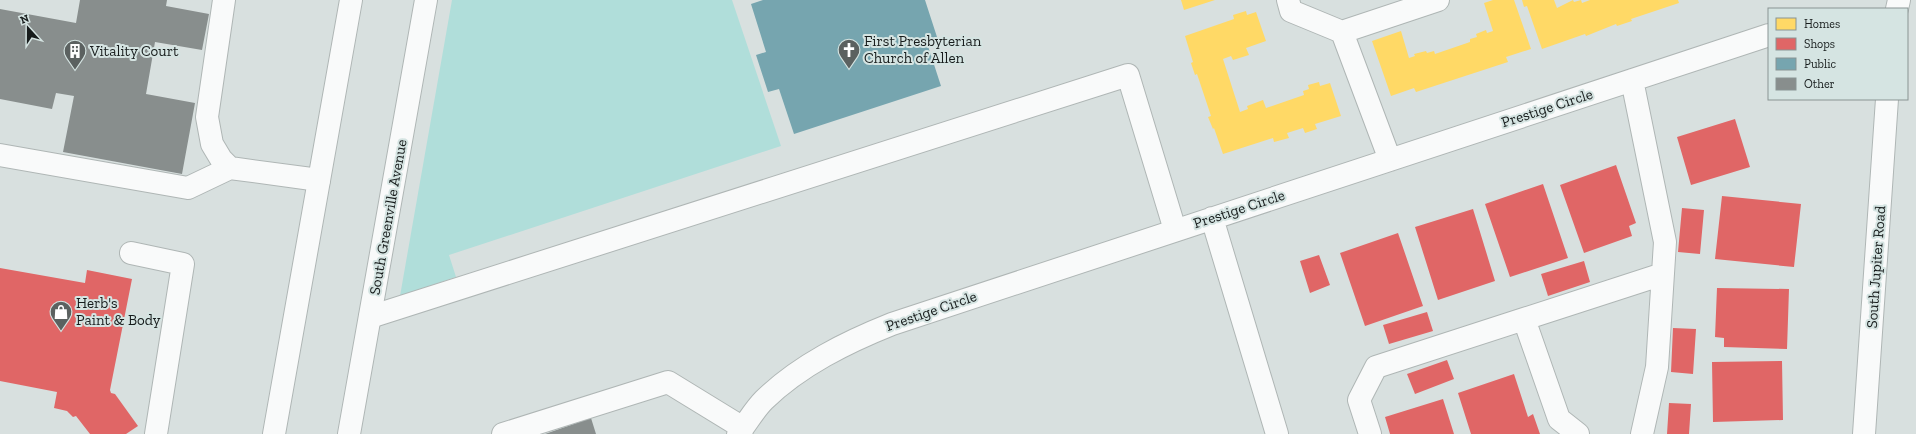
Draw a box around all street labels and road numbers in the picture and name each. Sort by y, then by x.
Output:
street label: Prestige Circle [1499,85,1595,131]
street label: South Greenville Avenue [365,138,411,296]
street label: Prestige Circle [1191,186,1287,232]
street label: South Jupiter Road [1863,204,1889,329]
street label: Prestige Circle [883,287,979,335]

